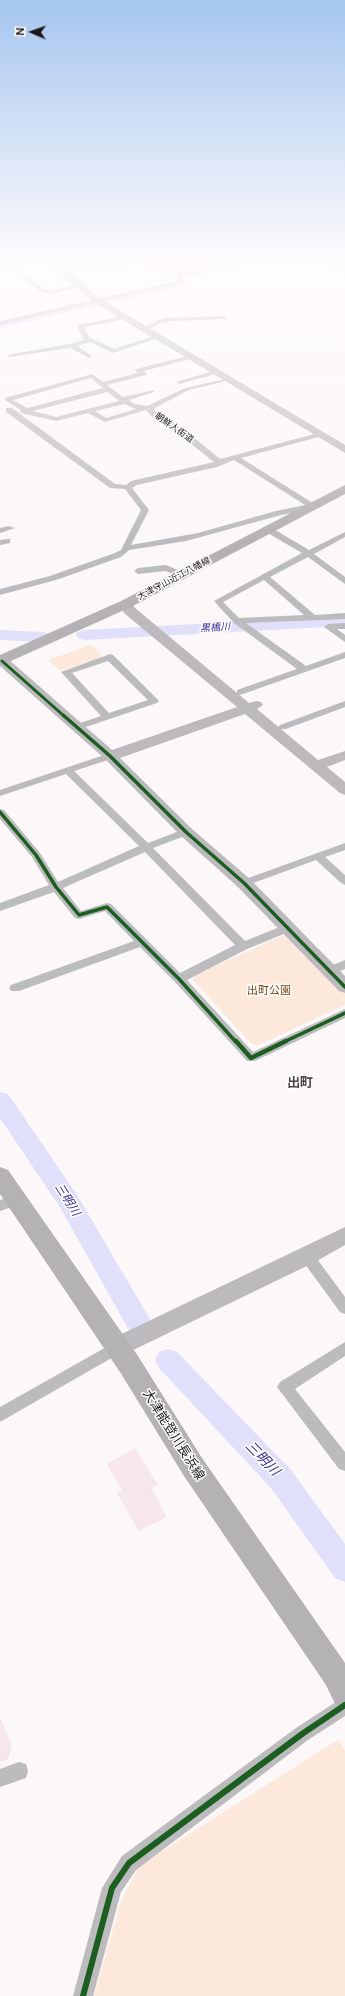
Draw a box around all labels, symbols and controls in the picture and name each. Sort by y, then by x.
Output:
north arrow [12,12,52,52]
text: N [13,27,27,36]
street label: 朝鮮人街道 [152,411,196,445]
street label: 大津守山近江八幡線 [136,555,212,603]
water label: 黒橋川 [200,621,230,635]
park label: 出町公園 [247,984,291,998]
district label: 出町 [287,1076,313,1092]
water label: 三明川 [51,1181,83,1219]
street label: 大津能登川長浜線 [139,1387,207,1483]
water label: 三明川 [241,1438,283,1480]

